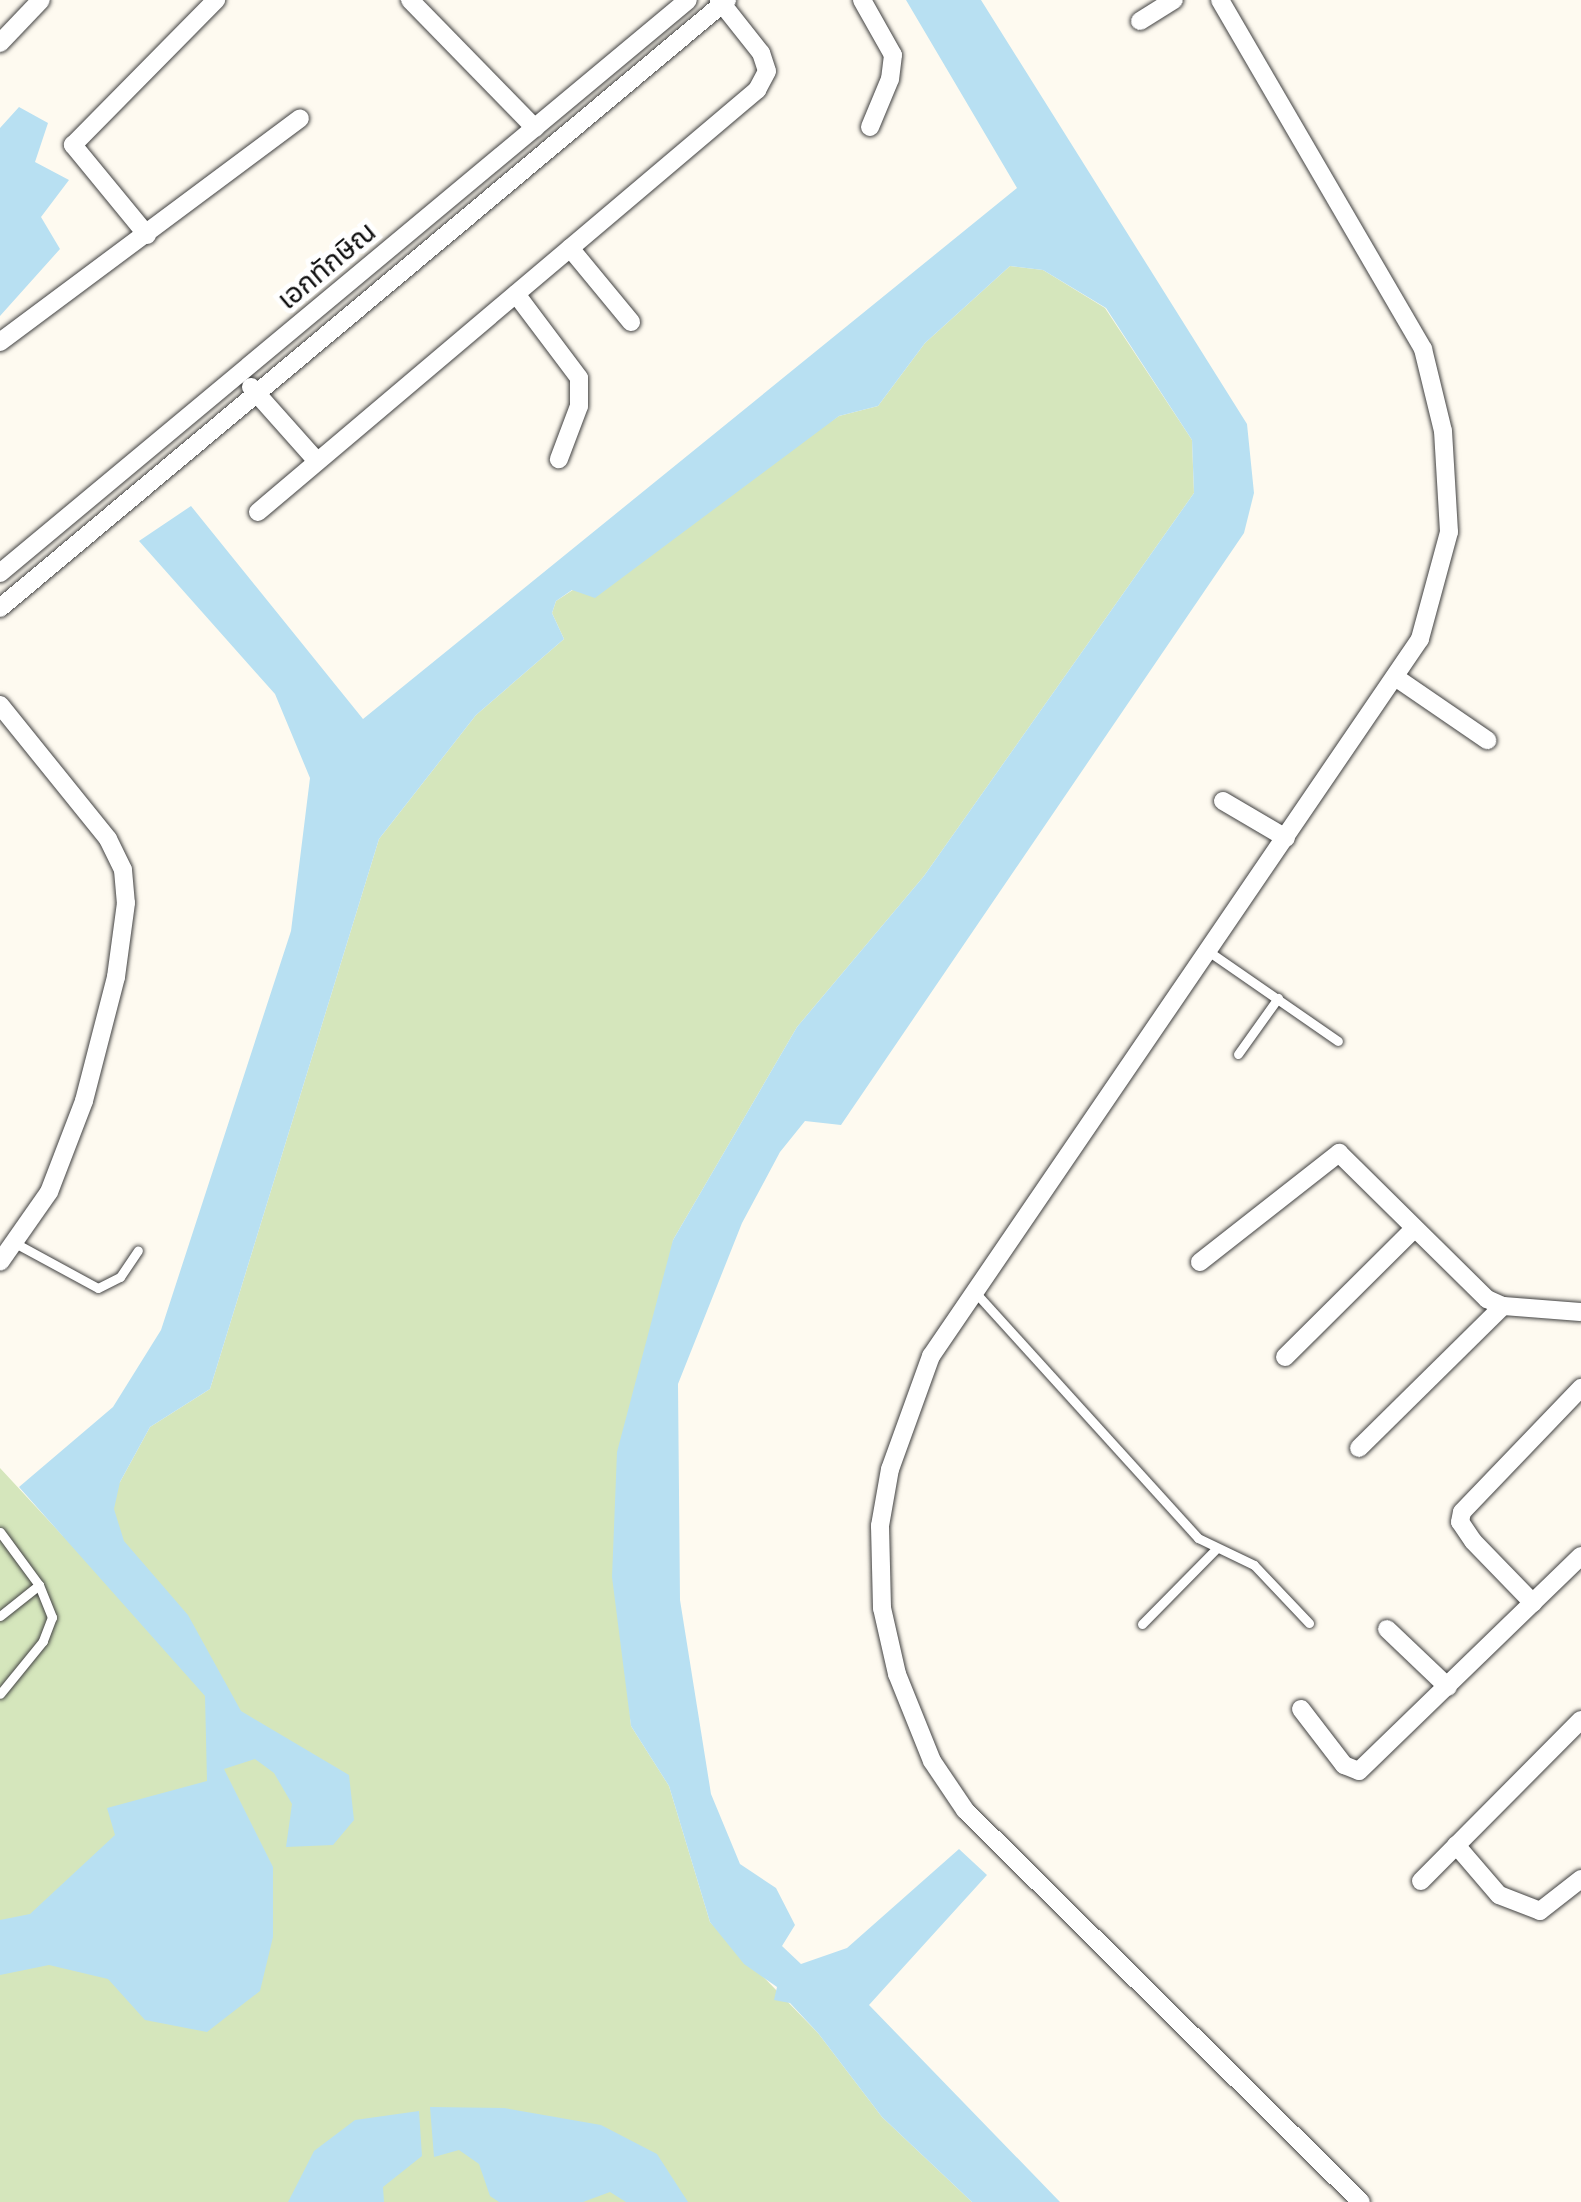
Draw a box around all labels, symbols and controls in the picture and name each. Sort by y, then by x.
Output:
street label: เอกทักษิณ [271,215,383,317]

